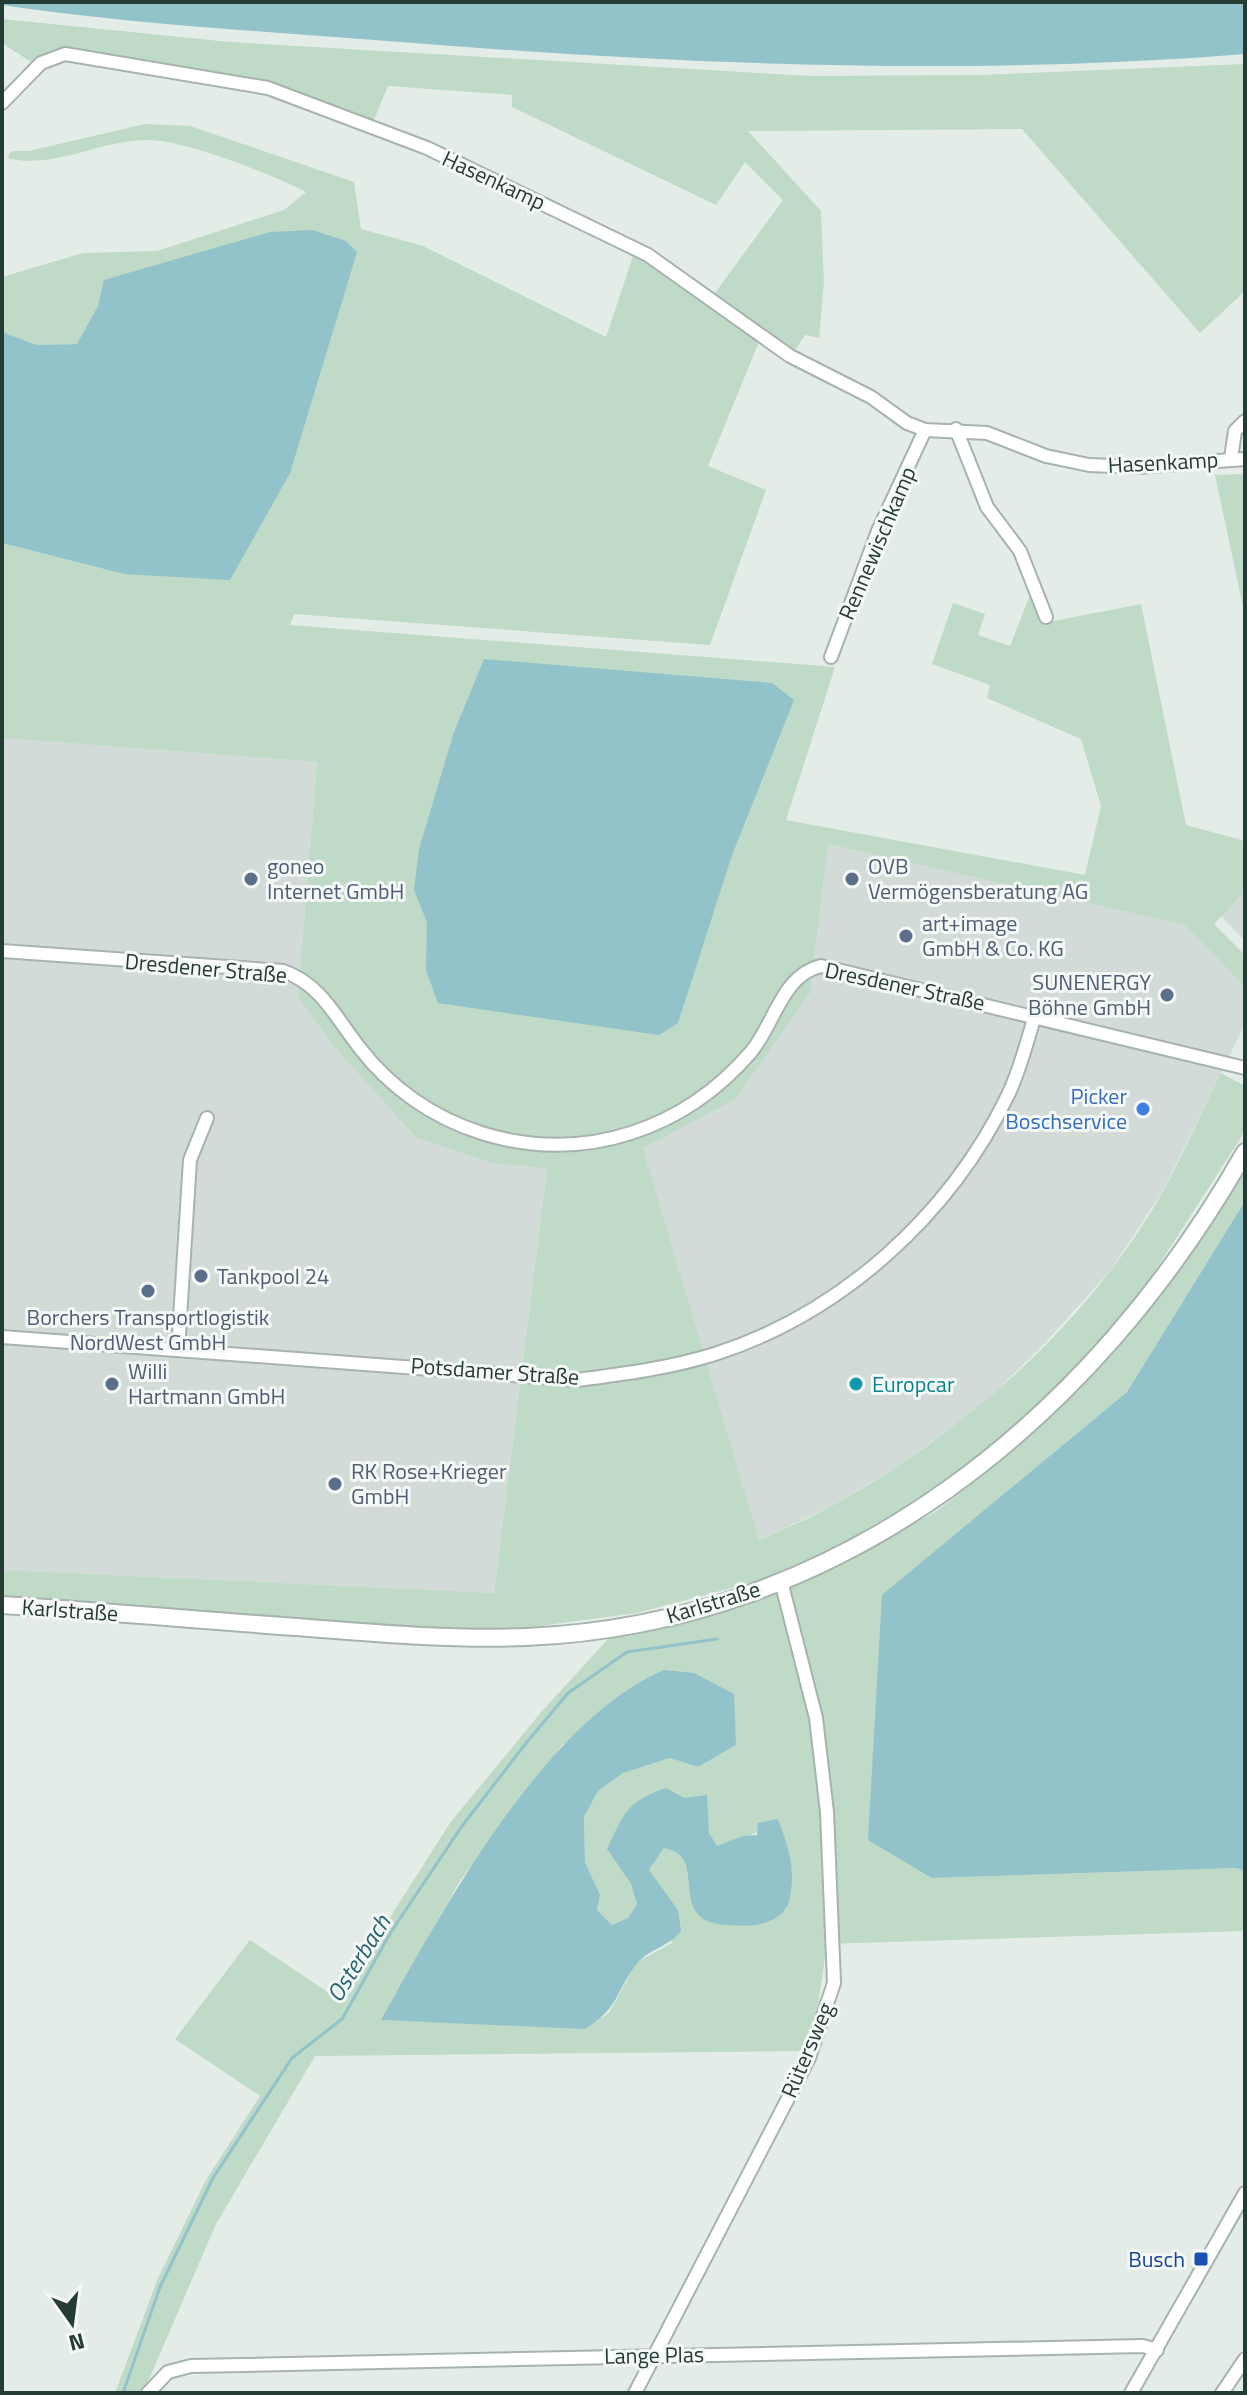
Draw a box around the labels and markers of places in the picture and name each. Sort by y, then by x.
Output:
place label: goneo Internet GmbH [267,849,404,908]
place label: OVB Vermögensberatung AG [868,849,1088,908]
marker: goneo Internet GmbH [242,870,260,888]
marker: OVB Vermögensberatung AG [843,870,861,888]
place label: art+image GmbH & Co. KG [922,906,1064,965]
marker: art+image GmbH & Co. KG [897,927,915,945]
place label: SUNENERGY Böhne GmbH [1028,965,1151,1024]
marker: SUNENERGY Böhne GmbH [1158,986,1176,1004]
place label: Picker Boschservice [1005,1079,1127,1138]
marker: Picker Boschservice [1134,1100,1152,1118]
place label: Tankpool 24 [217,1259,329,1293]
marker: Tankpool 24 [192,1267,210,1285]
marker: Borchers Transportlogistik NordWest GmbH [139,1282,157,1300]
place label: Borchers Transportlogistik NordWest GmbH [27,1300,270,1359]
place label: Willi Hartmann GmbH [128,1354,285,1413]
place label: Europcar [872,1367,955,1401]
marker: Willi Hartmann GmbH [103,1375,121,1393]
marker: Europcar [847,1375,865,1393]
place label: RK Rose+Krieger GmbH [351,1454,507,1513]
marker: RK Rose+Krieger GmbH [326,1475,344,1493]
place label: Busch [1128,2242,1185,2276]
marker: Busch [1192,2250,1210,2268]

